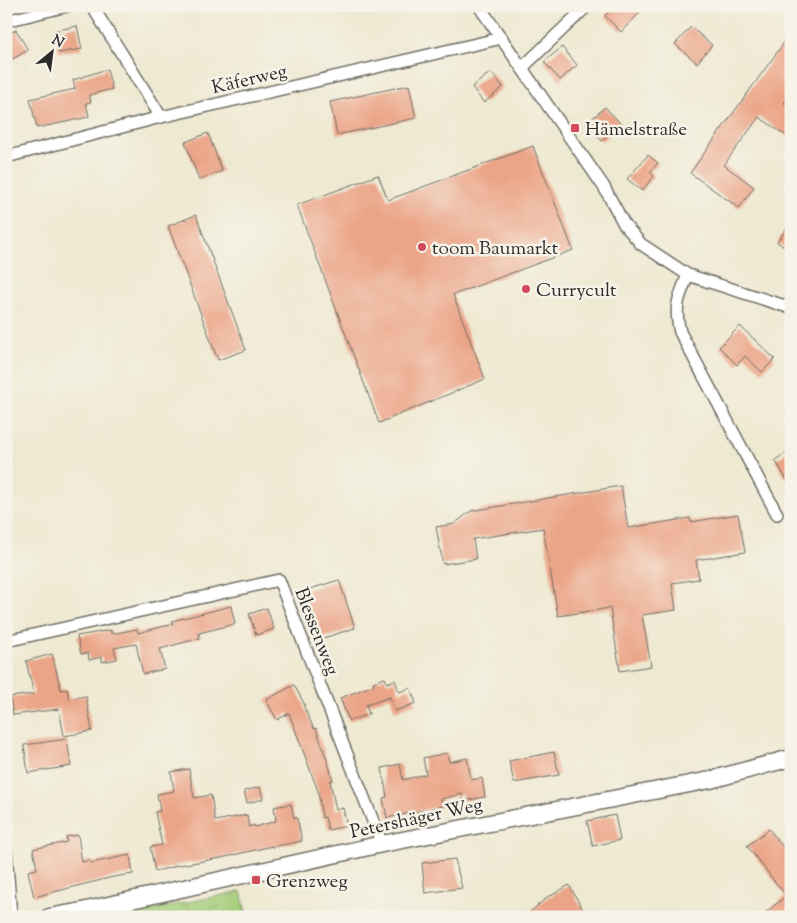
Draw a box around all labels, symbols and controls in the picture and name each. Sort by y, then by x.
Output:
north arrow [28,28,78,78]
text: N [48,31,67,54]
street label: Käferweg [209,59,290,102]
place label: Hämelstraße [585,117,687,144]
marker: Hämelstraße [569,122,581,134]
place label: toom Baumarkt [432,236,559,263]
marker: toom Baumarkt [416,241,428,253]
place label: Currycult [536,278,617,305]
marker: Currycult [520,283,532,295]
street label: Blessenweg [287,584,345,680]
street label: Petershäger Weg [348,792,485,847]
place label: Grenzweg [266,869,348,896]
marker: Grenzweg [250,874,262,886]

